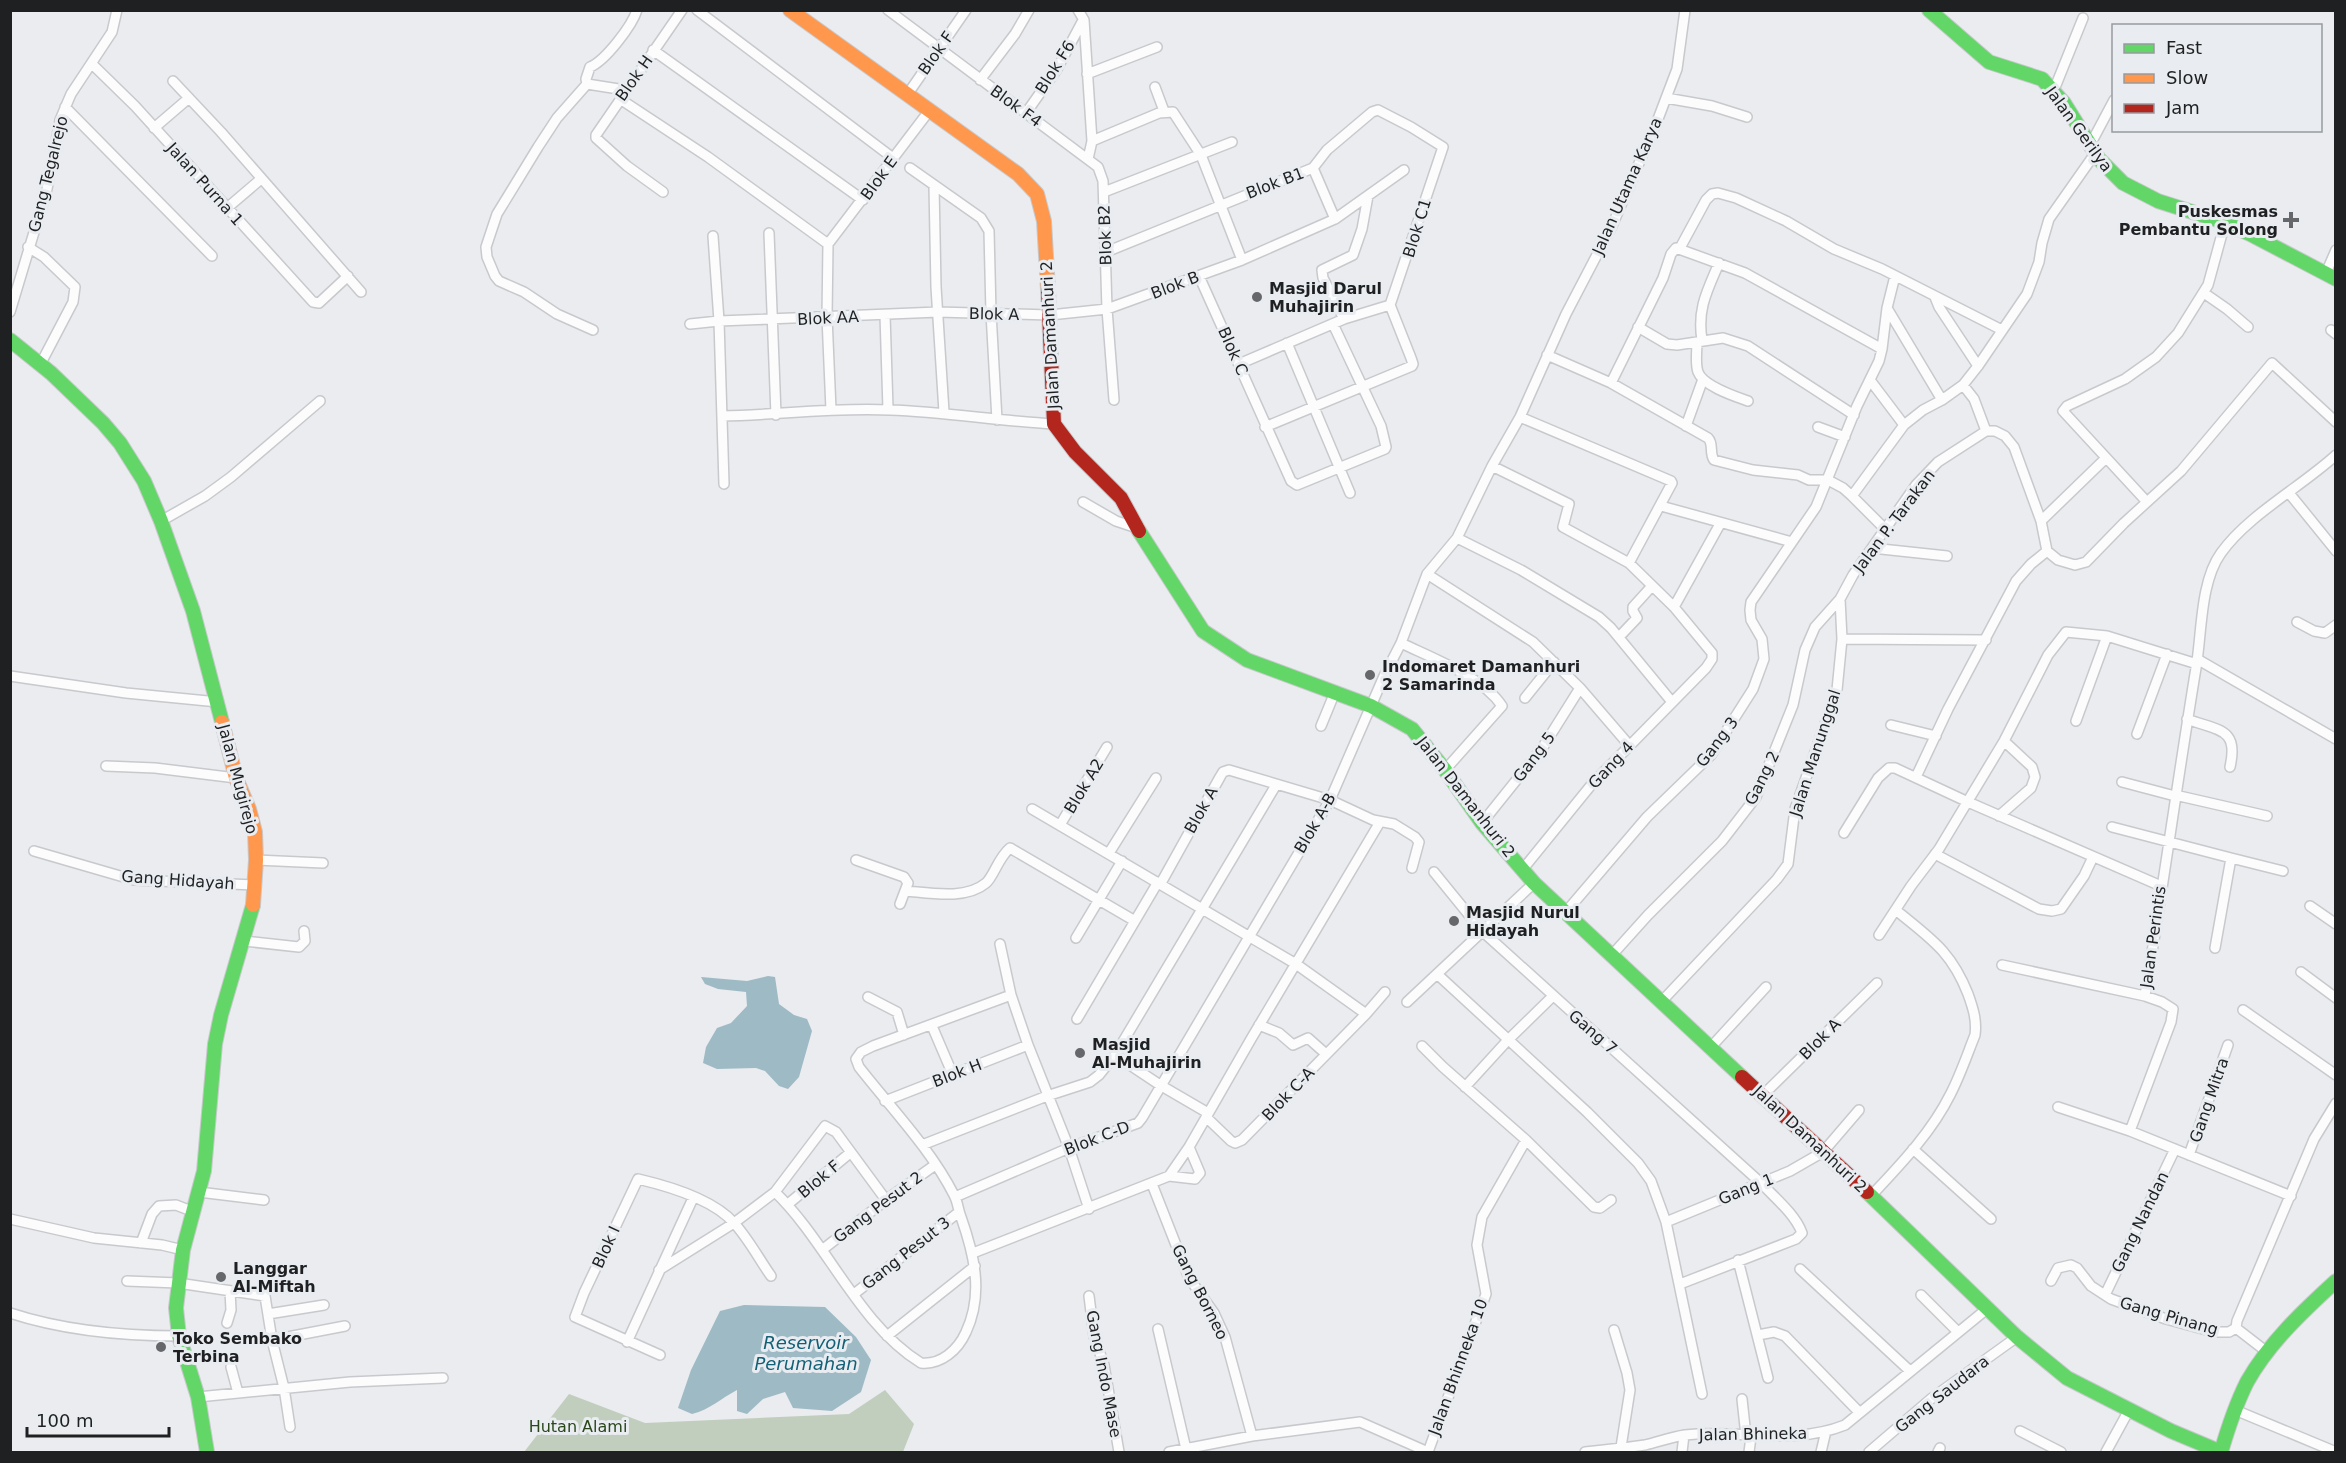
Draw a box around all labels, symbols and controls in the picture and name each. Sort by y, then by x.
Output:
legend [2112,24,2322,132]
street label: Blok F [914,28,958,78]
street label: Blok F6 [1031,37,1079,97]
text: Fast [2166,37,2202,58]
street label: Blok H [611,51,657,105]
text: Slow [2166,67,2208,88]
street label: Blok F4 [987,81,1045,131]
street label: Jalan Gerilya [2041,82,2116,175]
text: Jam [2165,97,2200,118]
street label: Gang Tegalrejo [24,114,72,234]
street label: Jalan Utama Karya [1588,114,1666,258]
street label: Jalan Purna 1 [162,138,247,229]
street label: Blok E [857,152,901,204]
street label: Blok B1 [1243,163,1307,203]
street label: Blok C1 [1399,196,1435,260]
place label: Puskesmas Pembantu Solong [2119,202,2278,239]
street label: Blok B2 [1094,204,1116,266]
marker: Puskesmas Pembantu Solong [2282,211,2300,229]
street label: Jalan Damanhuri 2 [1037,260,1063,411]
street label: Blok B [1148,267,1202,303]
place label: Masjid Darul Muhajirin [1269,279,1382,316]
marker: Masjid Darul Muhajirin [1250,290,1264,304]
street label: Blok A [969,304,1019,324]
street label: Blok AA [797,307,859,329]
street label: Blok C [1214,324,1252,378]
street label: Jalan P. Tarakan [1849,466,1939,577]
place label: Indomaret Damanhuri 2 Samarinda [1382,657,1580,694]
marker: Indomaret Damanhuri 2 Samarinda [1363,668,1377,682]
street label: Jalan Manunggal [1785,687,1845,820]
street label: Gang 3 [1692,713,1742,771]
street label: Jalan Mugirejo [214,721,262,836]
street label: Gang 5 [1509,728,1559,786]
street label: Jalan Damanhuri 2 [1412,732,1519,861]
street label: Gang 4 [1584,737,1638,793]
street label: Gang 2 [1741,748,1783,808]
street label: Blok A2 [1060,755,1108,817]
street label: Blok A [1180,783,1222,837]
street label: Blok A-B [1290,790,1340,856]
street label: Gang Hidayah [121,867,235,893]
street label: Jalan Perintis [2136,885,2170,990]
place label: Masjid Nurul Hidayah [1466,903,1580,940]
marker: Masjid Nurul Hidayah [1447,914,1461,928]
street label: Gang 7 [1565,1006,1621,1058]
street label: Blok A [1795,1014,1845,1064]
place label: Masjid Al-Muhajirin [1092,1035,1202,1072]
marker: Masjid Al-Muhajirin [1073,1046,1087,1060]
street label: Blok H [930,1055,984,1091]
street label: Gang Mitra [2186,1055,2232,1145]
street label: Blok C-A [1258,1063,1318,1125]
street label: Jalan Damanhuri 2 [1749,1081,1871,1196]
street label: Blok C-D [1061,1117,1133,1159]
street label: Blok F [794,1156,844,1202]
street label: Gang Pesut 2 [830,1167,926,1247]
street label: Gang 1 [1716,1169,1776,1209]
street label: Gang Nandan [2107,1169,2173,1275]
street label: Gang Pesut 3 [858,1213,954,1293]
street label: Blok I [588,1223,624,1271]
street label: Gang Borneo [1168,1241,1232,1343]
place label: Langgar Al-Miftah [233,1259,316,1296]
marker: Langgar Al-Miftah [214,1270,228,1284]
street label: Gang Pinang [2118,1293,2220,1339]
street label: Jalan Bhinneka 10 [1424,1296,1492,1439]
street label: Gang Indo Mase [1082,1309,1126,1439]
place label: Toko Sembako Terbina [173,1329,302,1366]
water label: Reservoir Perumahan [754,1332,858,1374]
marker: Toko Sembako Terbina [154,1340,168,1354]
street label: Gang Saudara [1891,1351,1993,1437]
scale bar [27,1400,170,1438]
text: 100 m [36,1410,94,1431]
park label: Hutan Alami [529,1417,627,1436]
street label: Jalan Bhineka [1698,1424,1807,1444]

